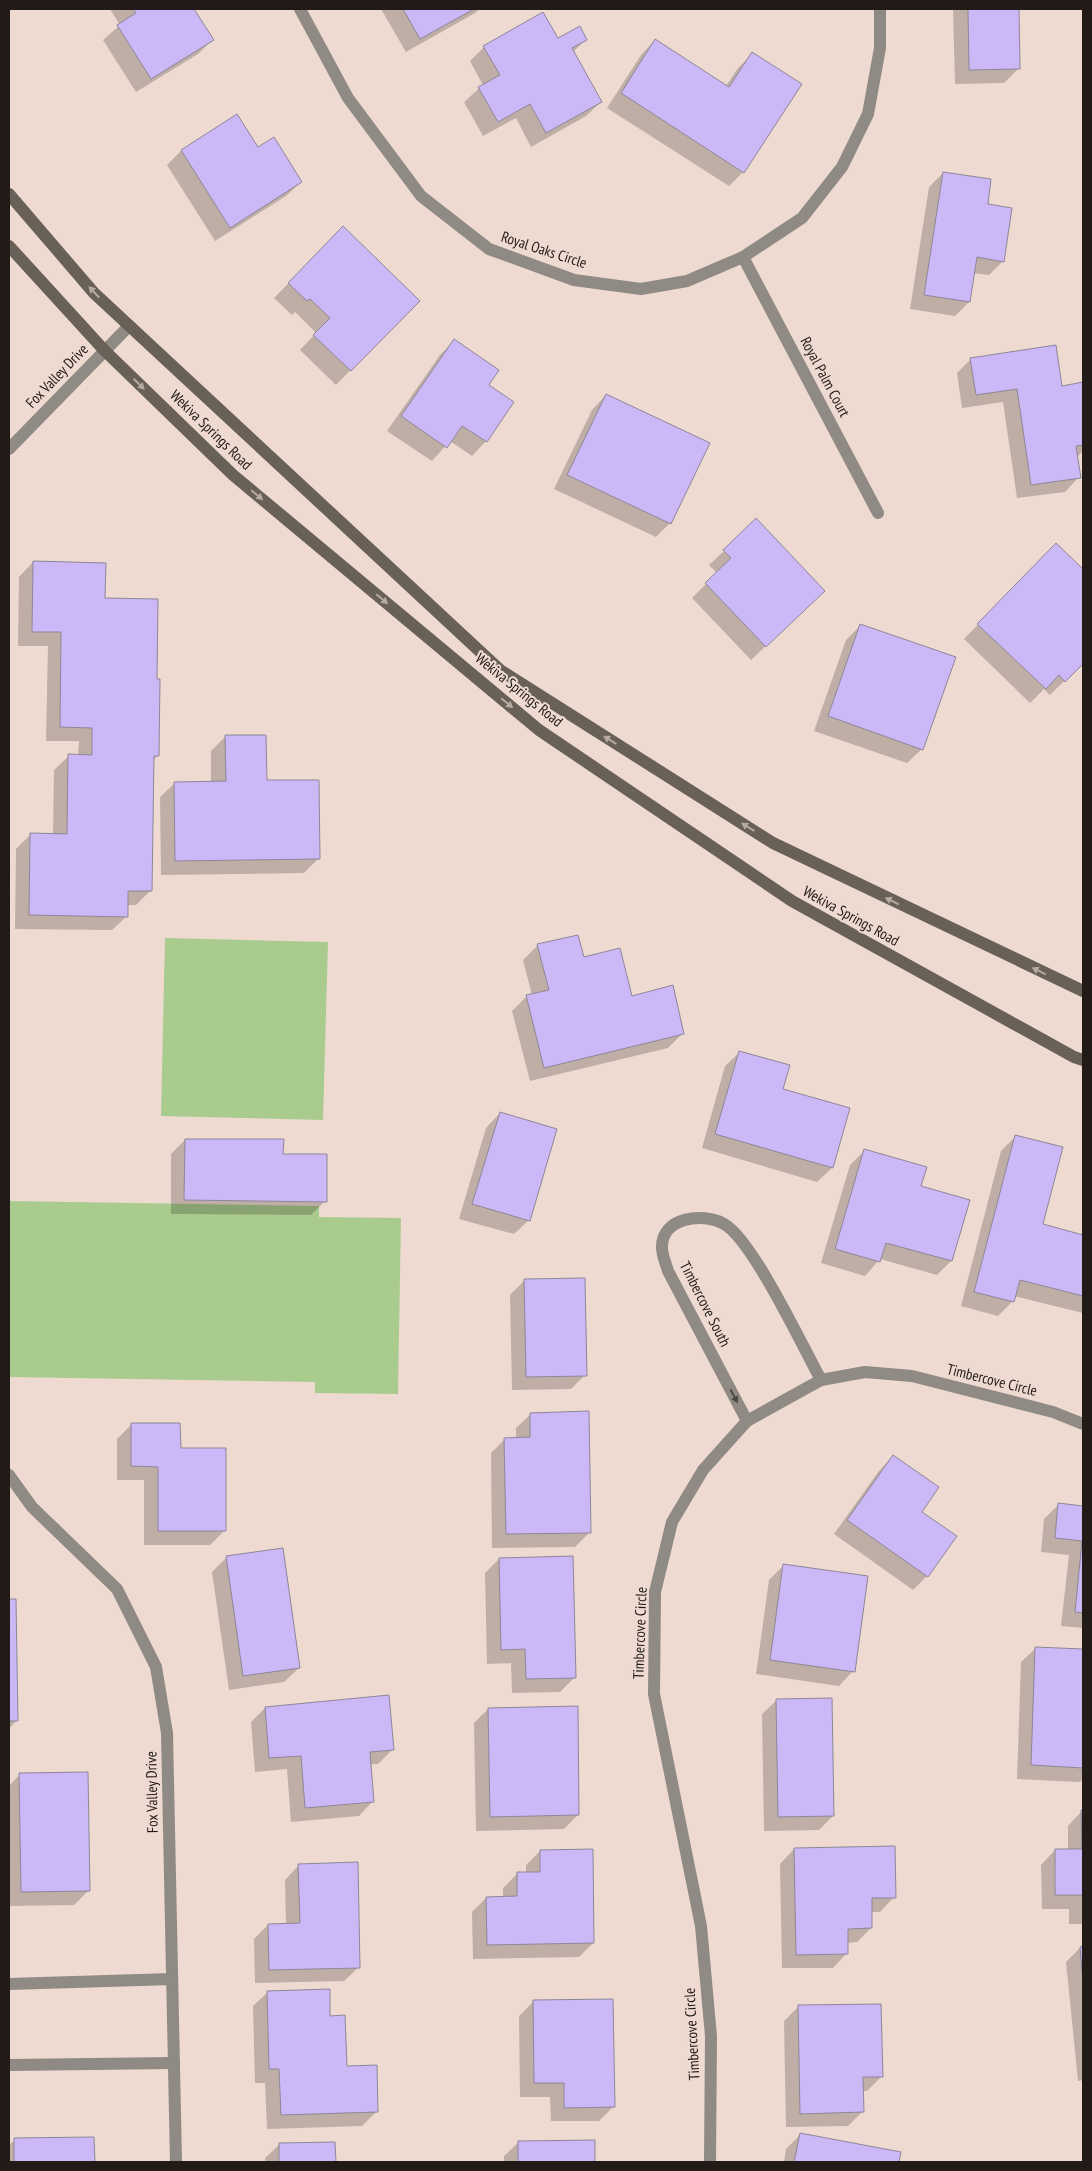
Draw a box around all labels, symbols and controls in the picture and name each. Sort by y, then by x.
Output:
street label: Royal Oaks Circle [499,227,589,272]
one-way arrow [88,286,100,298]
street label: Royal Palm Court [796,333,855,420]
street label: Fox Valley Drive [21,340,92,412]
one-way arrow [133,378,145,390]
street label: Wekiva Springs Road [166,386,256,474]
one-way arrow [251,490,264,501]
one-way arrow [376,594,389,605]
street label: Wekiva Springs Road [472,649,567,731]
one-way arrow [500,698,513,709]
one-way arrow [604,736,617,745]
one-way arrow [741,823,754,832]
street label: Wekiva Springs Road [800,881,903,950]
one-way arrow [885,897,900,905]
one-way arrow [1032,967,1046,975]
street label: Timbercove South [676,1258,735,1350]
street label: Timbercove Circle [945,1359,1039,1400]
one-way arrow [730,1389,738,1404]
street label: Timbercove Circle [628,1586,651,1679]
street label: Fox Valley Drive [141,1751,162,1833]
street label: Timbercove Circle [680,1987,703,2081]

